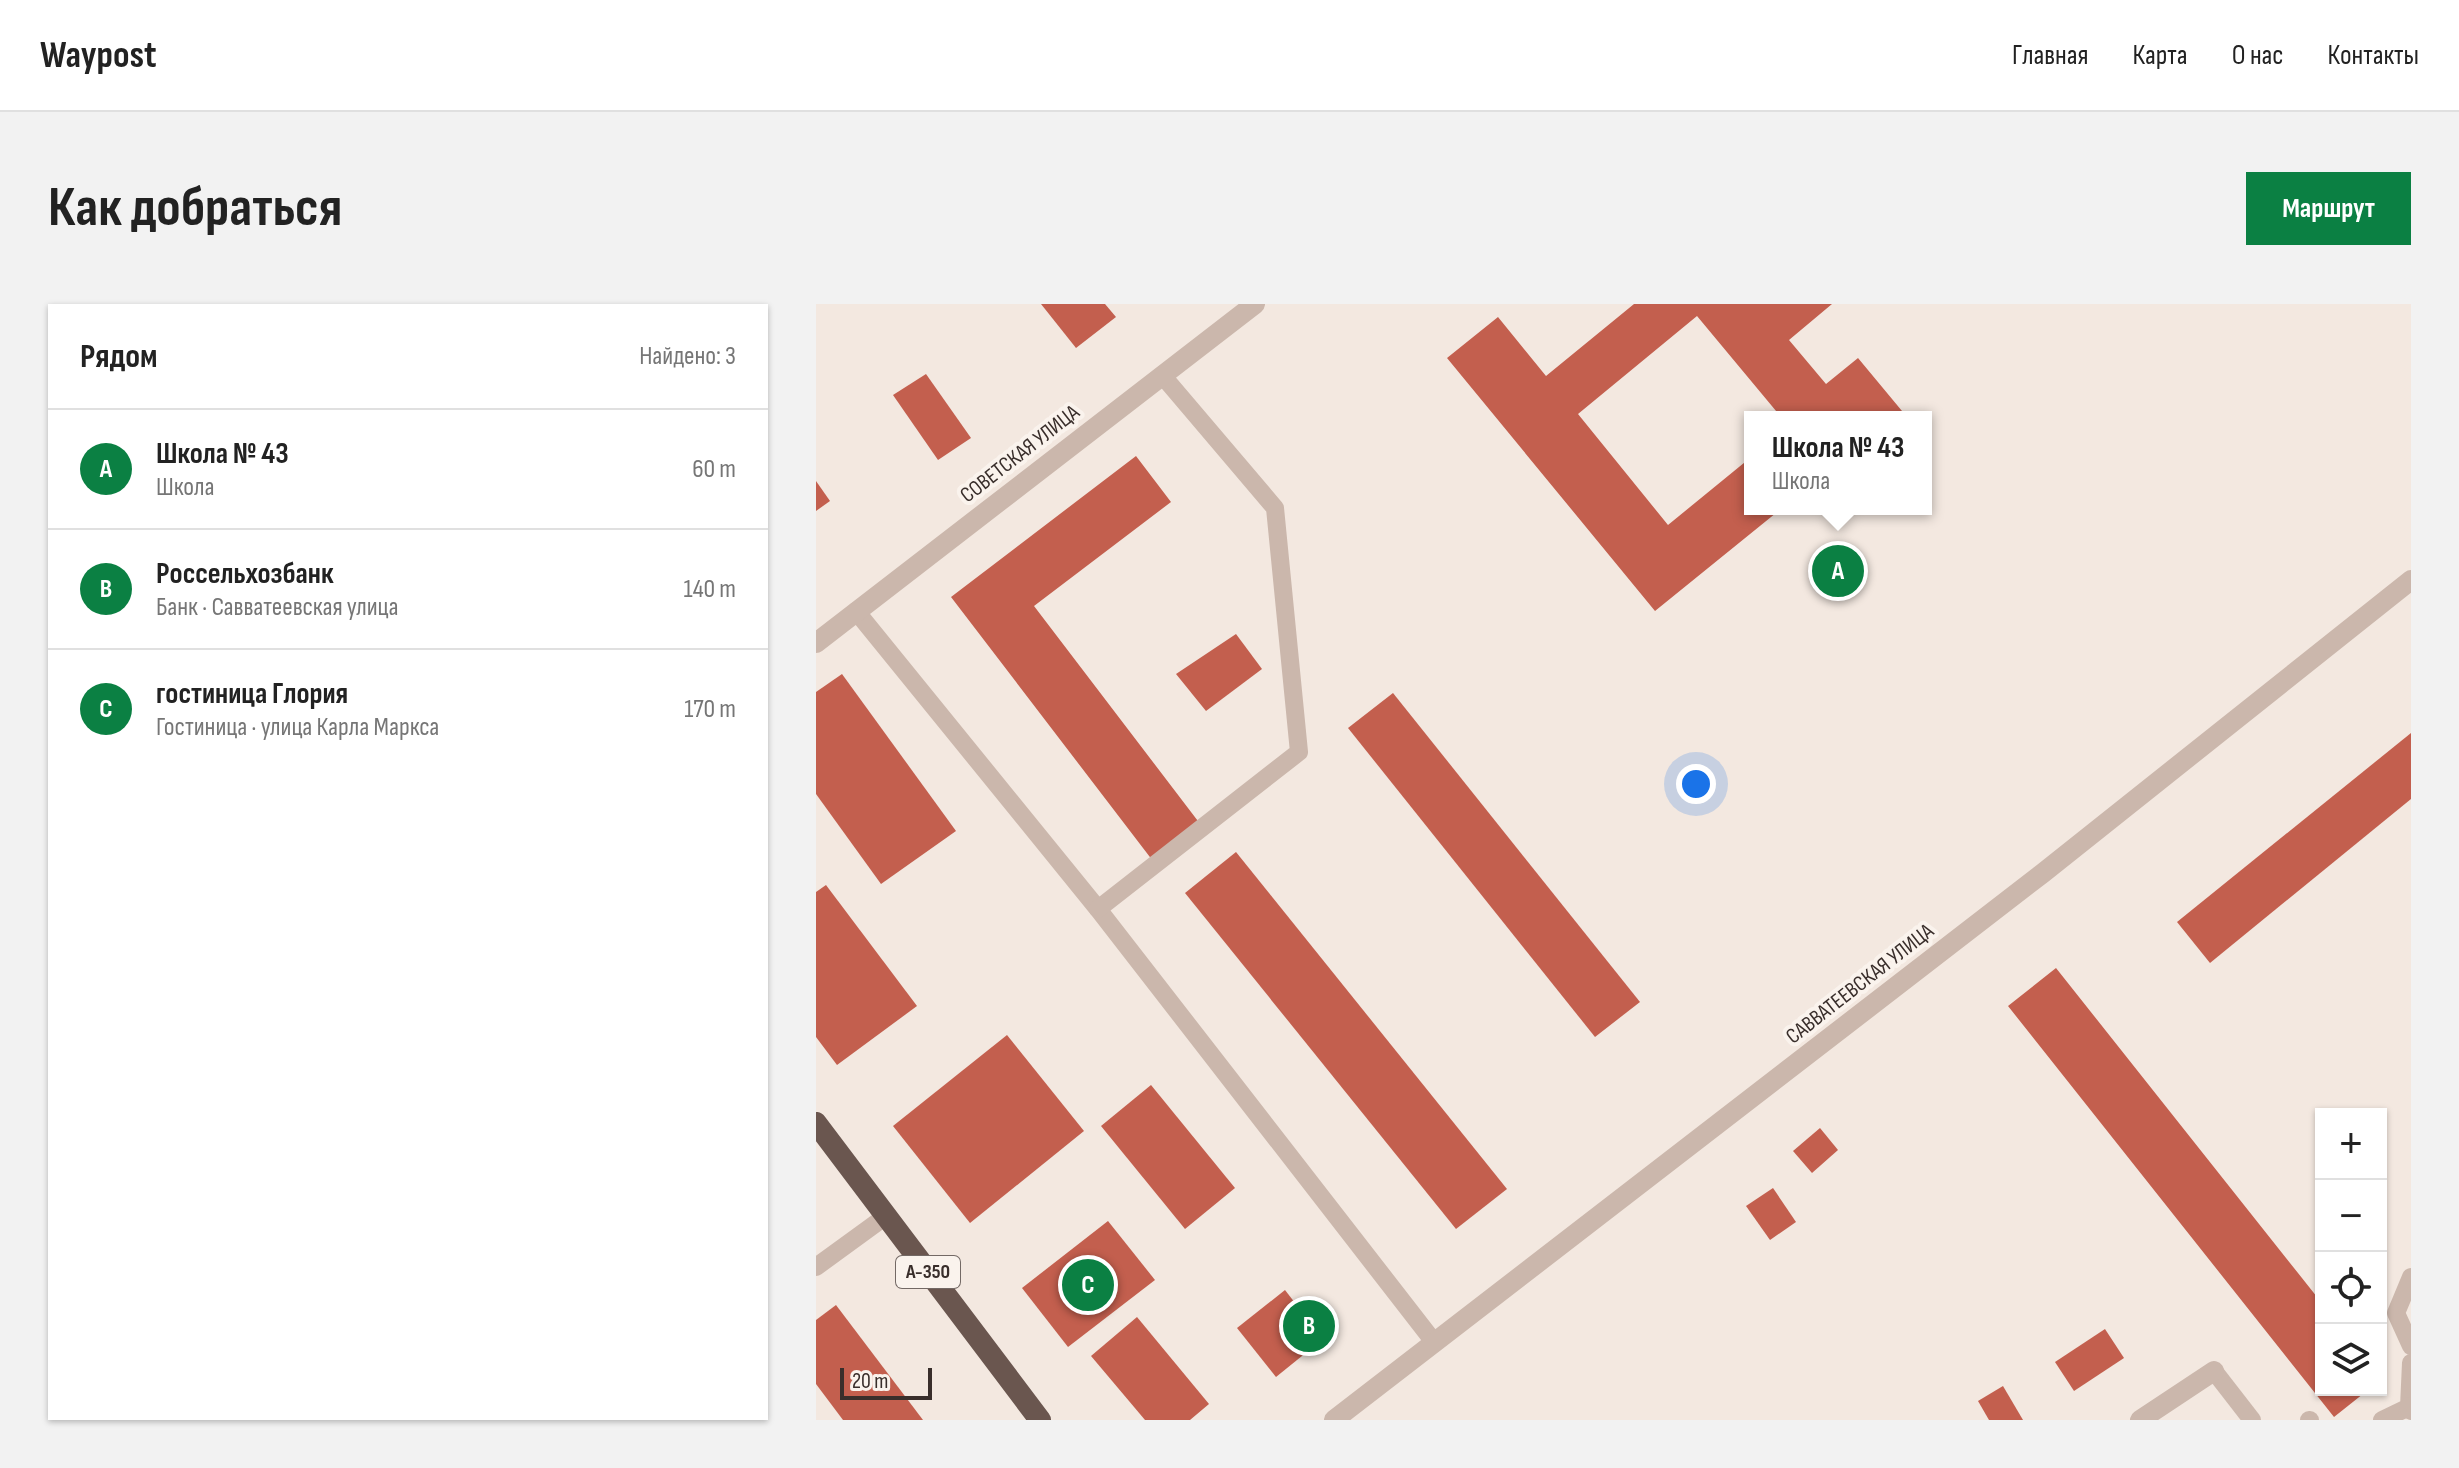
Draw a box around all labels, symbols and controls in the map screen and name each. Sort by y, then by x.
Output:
text: Waypost [40,33,157,78]
text: Главная [2012,39,2088,72]
text: Карта [2132,39,2188,72]
text: О нас [2232,39,2284,72]
text: Контакты [2328,39,2419,72]
button: Маршрут [2246,172,2411,245]
text: Как добраться [48,175,342,242]
text: Рядом [80,336,158,377]
text: Найдено: 3 [639,341,736,372]
street label: СОВЕТСКАЯ УЛИЦА [955,399,1085,509]
popup [1744,411,1932,515]
text: Школа № 43 [1772,430,1904,466]
text: Школа № 43 [156,436,289,472]
text: A [100,454,112,485]
text: 60 m [692,454,736,485]
text: Школа [1772,466,1830,497]
text: Школа [156,472,215,503]
pin: A [1812,541,1864,601]
text: Россельхозбанк [156,556,334,592]
text: B [100,574,112,605]
text: 140 m [684,574,736,605]
text: Банк · Савватеевская улица [156,592,398,623]
text: гостиница Глория [156,676,348,712]
text: C [99,694,113,725]
text: 170 m [684,694,736,725]
text: Гостиница · улица Карла Маркса [156,712,439,743]
your location [1676,764,1716,804]
street label: САВВАТЕЕВСКАЯ УЛИЦА [1781,918,1940,1050]
map controls [2315,1108,2387,1396]
button: + [2315,1108,2387,1180]
button: − [2315,1180,2387,1252]
button: locate [2315,1252,2387,1324]
pin: C [1062,1255,1114,1315]
road number: А-350 [896,1256,960,1288]
pin: B [1283,1296,1335,1356]
button: layers [2315,1324,2387,1396]
scale bar [840,1364,932,1400]
text: 20 m [852,1368,889,1395]

